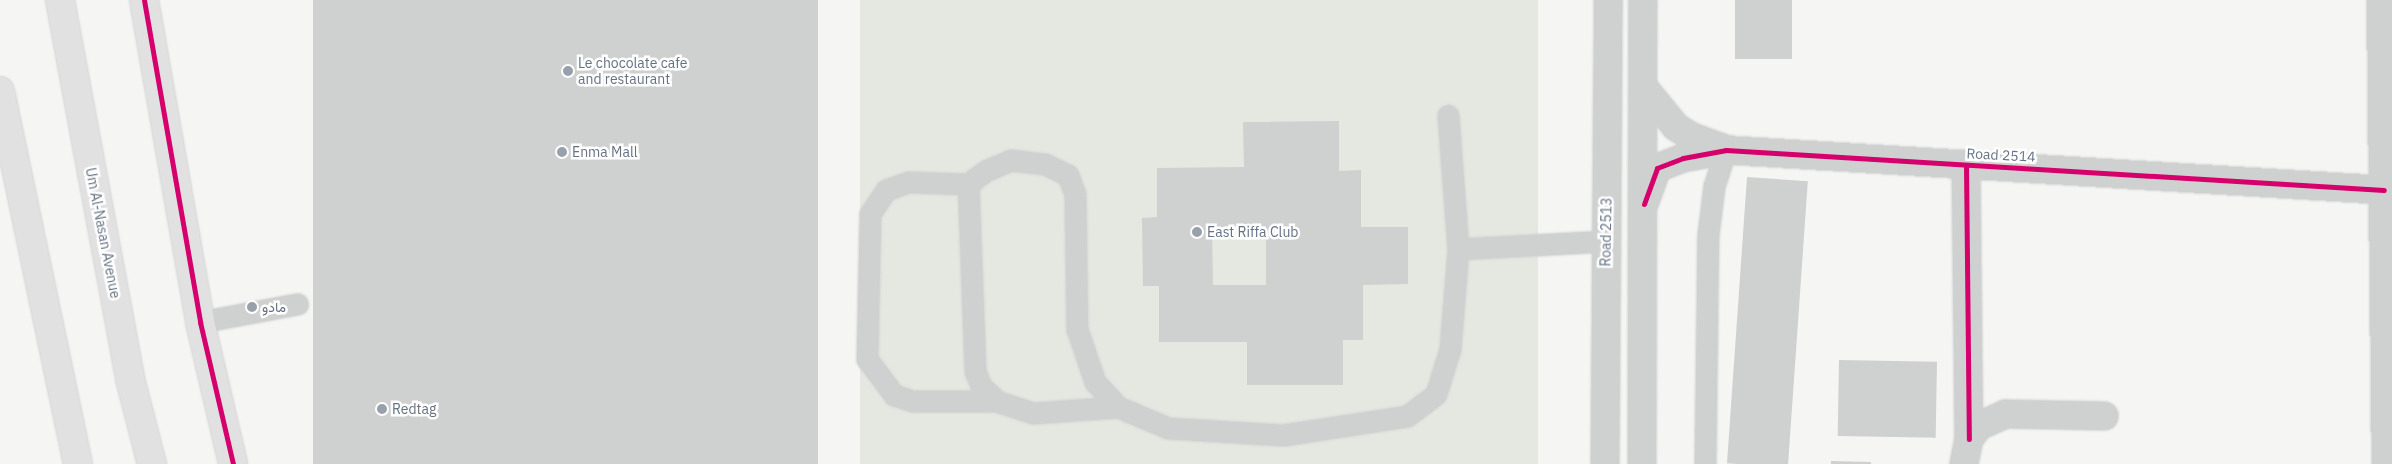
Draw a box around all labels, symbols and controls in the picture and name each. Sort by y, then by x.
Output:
place label: Le chocolate cafe and restaurant [578,55,687,88]
marker: Le chocolate cafe and restaurant [562,65,574,77]
place label: Enma Mall [572,144,638,160]
street label: Road 2514 [1966,145,2036,165]
marker: Enma Mall [556,146,568,158]
street label: Um Al-Nasan Avenue [82,166,124,300]
street label: Road 2513 [1597,197,1615,267]
place label: East Riffa Club [1207,224,1298,240]
marker: East Riffa Club [1191,226,1203,238]
place label: مادو [262,299,286,315]
marker: مادو [246,301,258,313]
place label: Redtag [392,401,436,417]
marker: Redtag [376,403,388,415]

